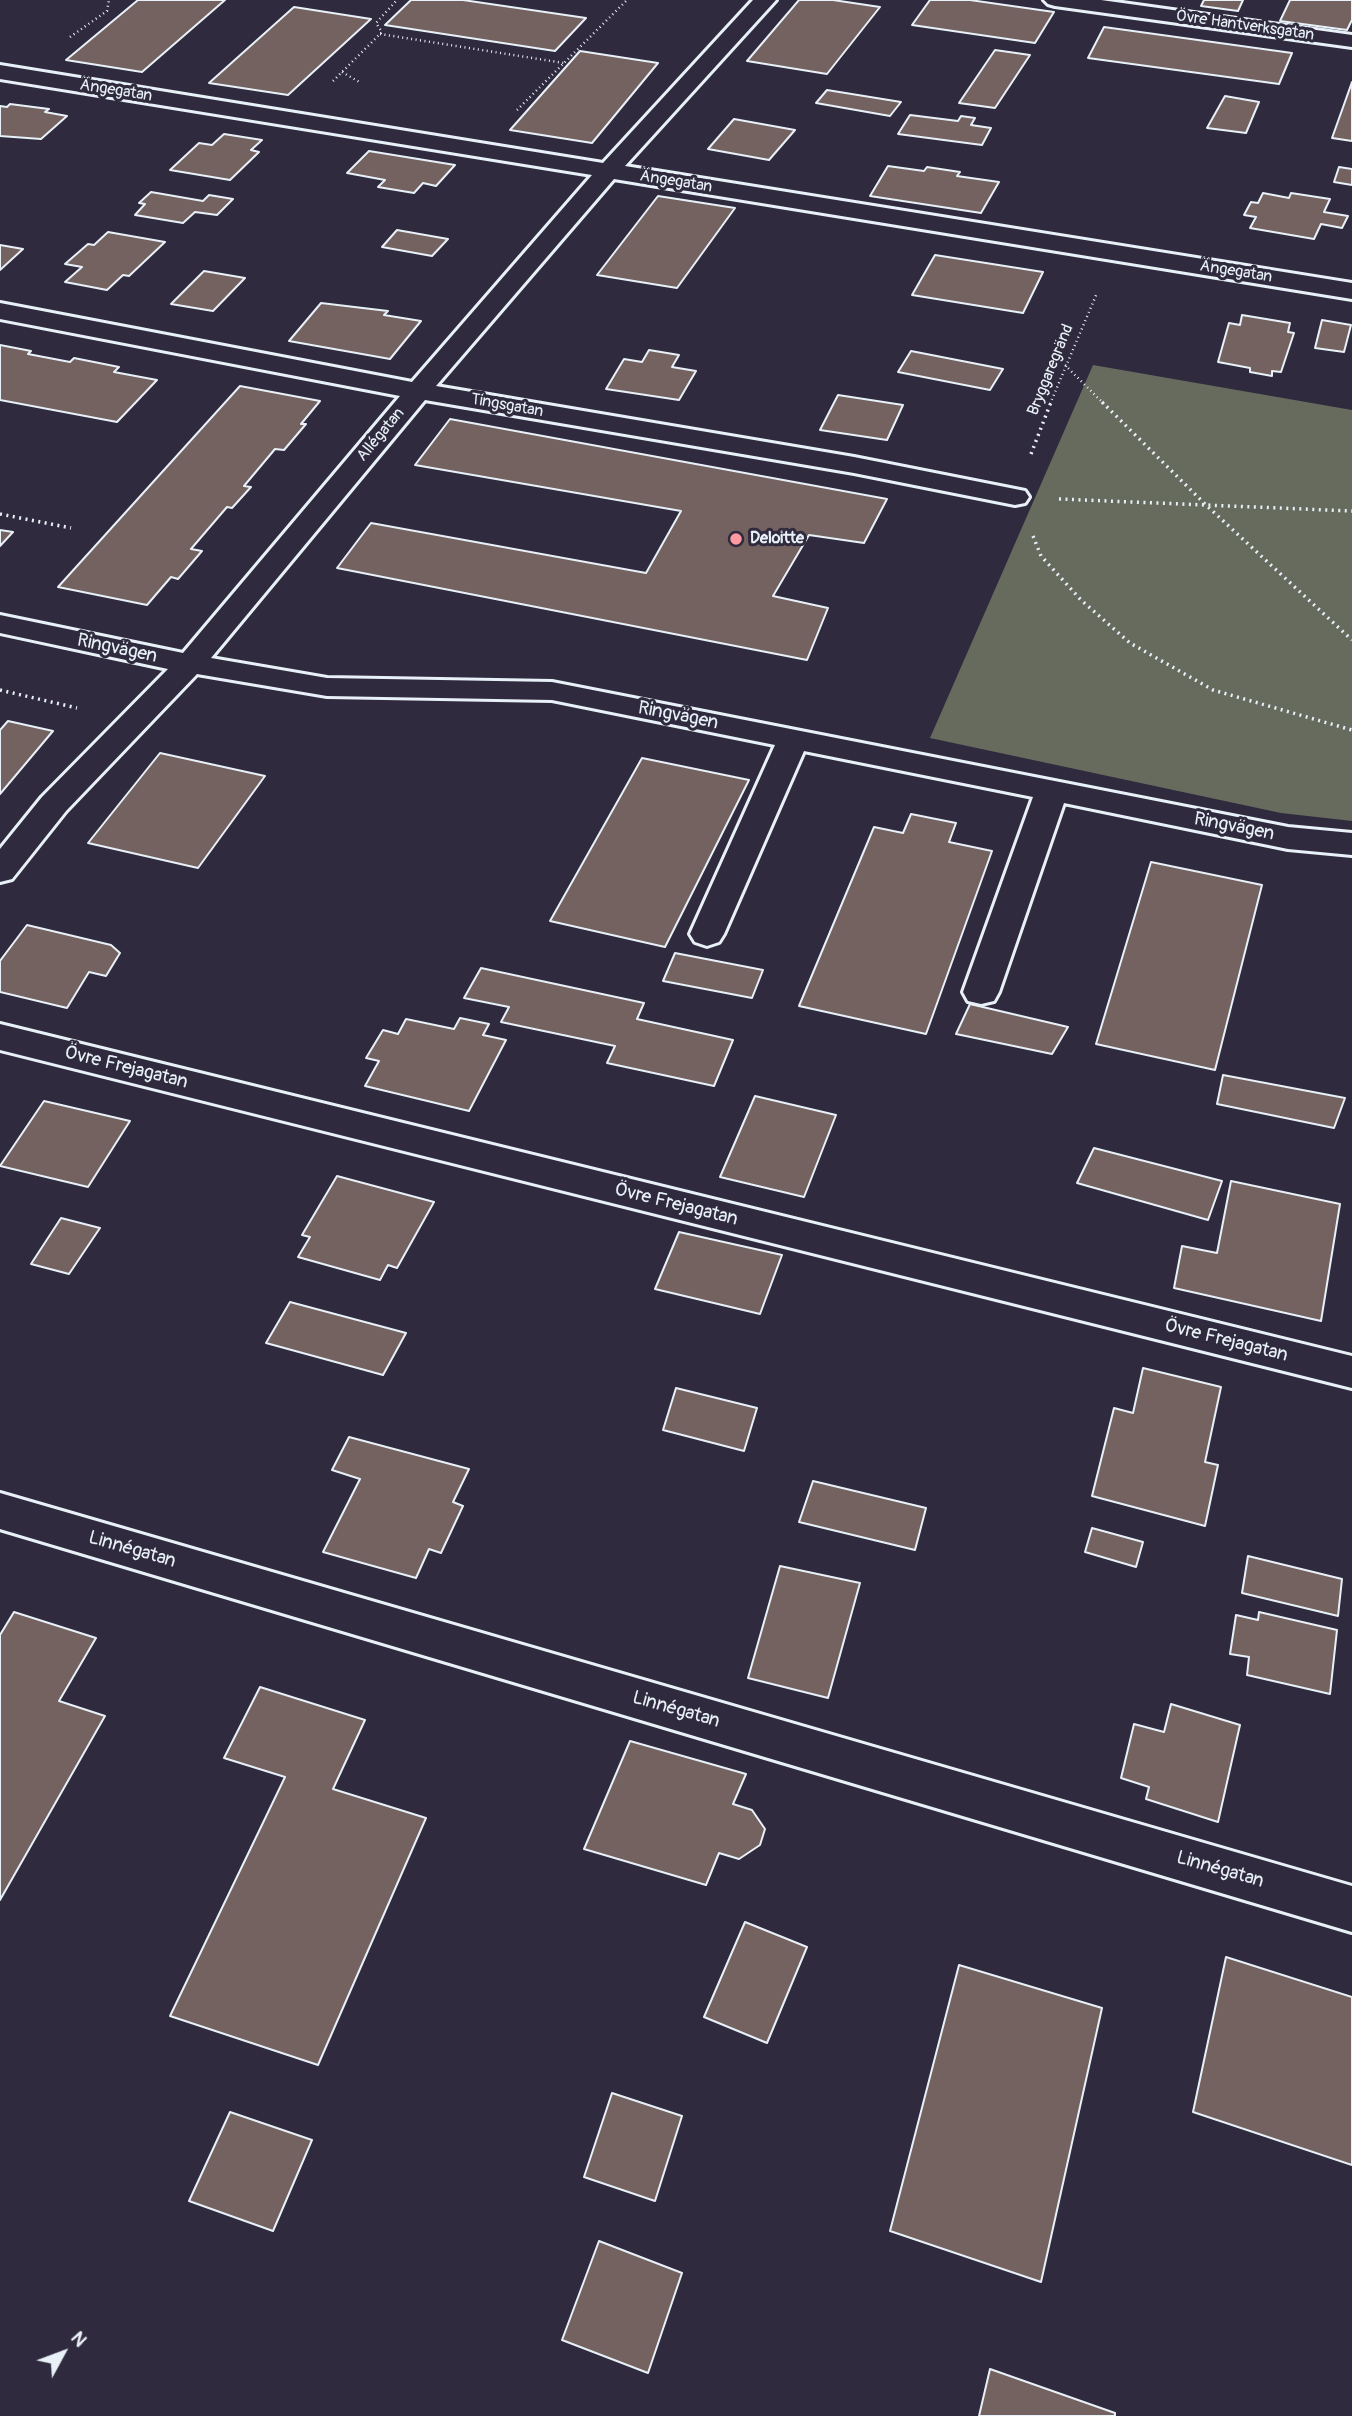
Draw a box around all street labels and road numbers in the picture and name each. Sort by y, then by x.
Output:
street label: Övre Hantverksgatan [1175,7,1315,45]
street label: Ängegatan [78,76,154,106]
street label: Ängegatan [638,167,714,197]
street label: Ängegatan [1198,257,1274,287]
street label: Bryggaregränd [1024,322,1078,418]
street label: Tingsgatan [469,390,545,422]
street label: Allégatan [353,404,409,466]
street label: Ringvägen [75,629,159,669]
street label: Ringvägen [636,697,720,735]
street label: Ringvägen [1192,808,1276,846]
street label: Övre Frejagatan [62,1042,190,1094]
street label: Övre Frejagatan [612,1179,740,1231]
street label: Övre Frejagatan [1162,1315,1290,1367]
street label: Linnégatan [86,1527,178,1573]
street label: Linnégatan [630,1687,722,1733]
street label: Linnégatan [1174,1847,1266,1893]

